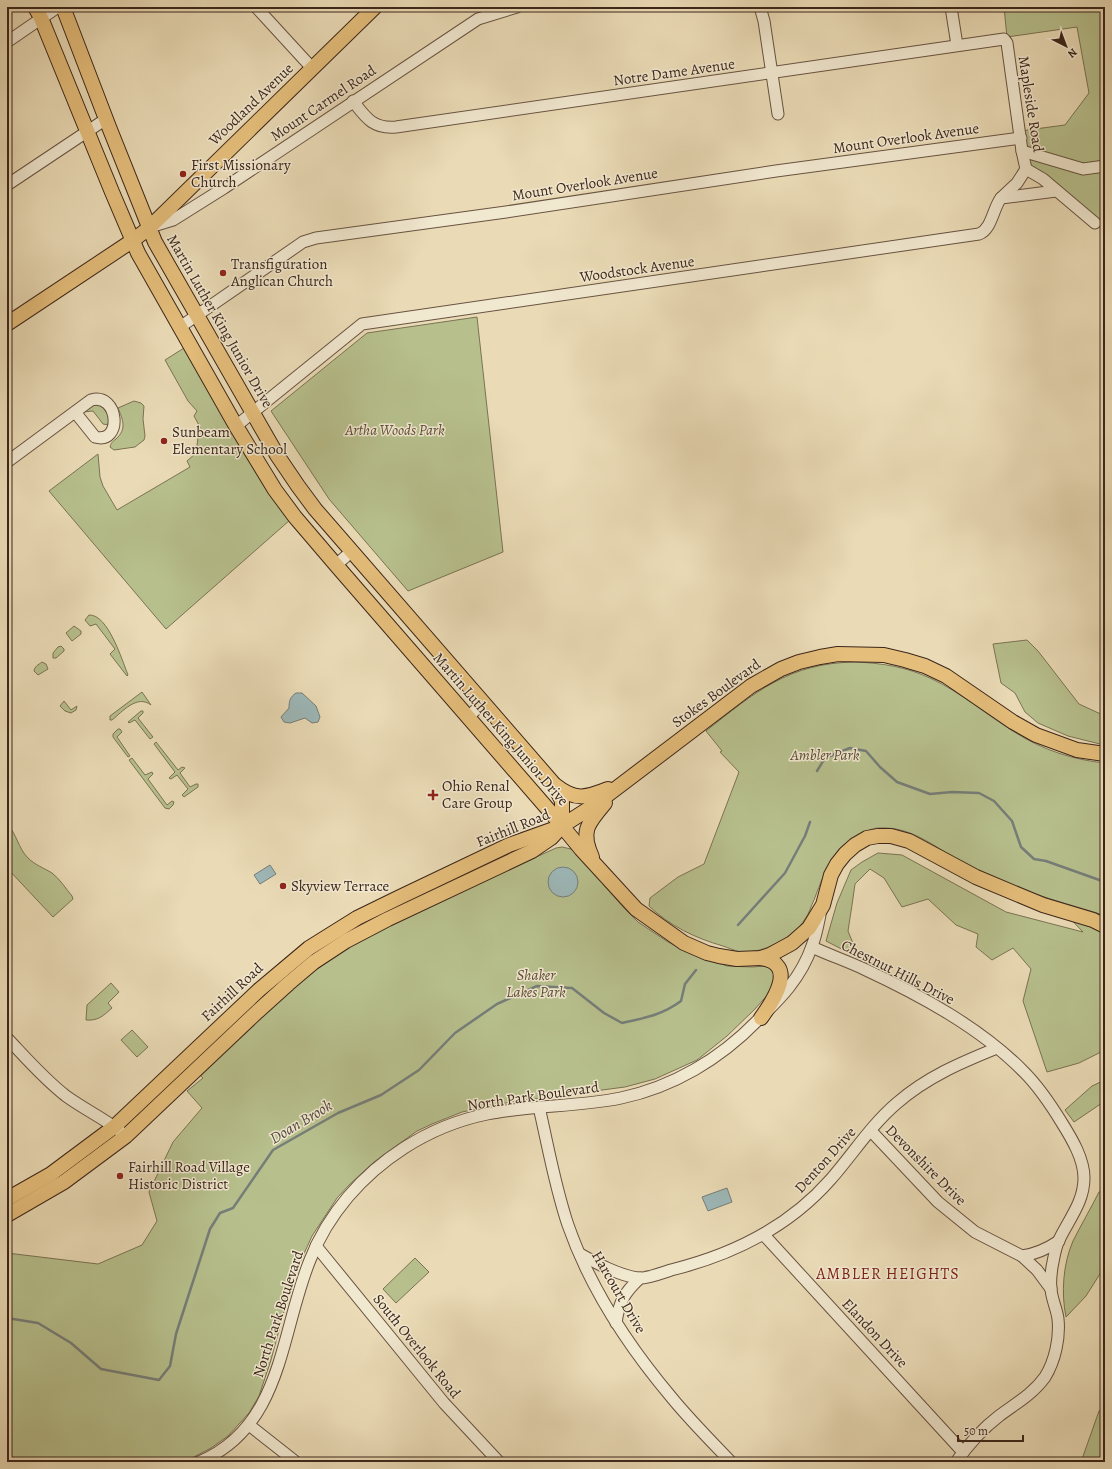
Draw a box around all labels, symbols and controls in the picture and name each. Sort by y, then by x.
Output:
north arrow [1046,26,1086,66]
text: N [1064,45,1080,61]
street label: Notre Dame Avenue [612,54,736,90]
street label: Mapleside Road [1014,54,1049,154]
street label: Woodland Avenue [204,58,298,150]
street label: Mount Carmel Road [266,60,380,146]
street label: Mount Overlook Avenue [832,118,981,158]
place label: First Missionary Church [191,155,291,192]
street label: Mount Overlook Avenue [511,163,660,205]
marker: First Missionary Church [178,169,188,179]
street label: Martin Luther King Junior Drive [162,231,278,412]
street label: Woodstock Avenue [577,251,696,287]
place label: Transfiguration Anglican Church [230,254,333,291]
marker: Transfiguration Anglican Church [218,268,228,278]
park label: Artha Woods Park [344,420,445,440]
place label: Sunbeam Elementary School [172,422,287,459]
marker: Sunbeam Elementary School [159,436,169,446]
street label: Martin Luther King Junior Drive [429,648,573,810]
street label: Stokes Boulevard [668,653,765,732]
park label: Ambler Park [790,745,860,765]
place label: Ohio Renal Care Group [442,776,513,813]
marker: Ohio Renal Care Group [427,789,439,801]
street label: Fairhill Road [473,804,554,852]
place label: Skyview Terrace [291,876,390,896]
marker: Skyview Terrace [278,881,288,891]
street label: Chestnut Hills Drive [838,935,958,1009]
street label: Fairhill Road [197,958,268,1026]
park label: Shaker Lakes Park [506,965,566,1002]
street label: North Park Boulevard [466,1077,601,1115]
water label: Doan Brook [265,1095,337,1149]
street label: Devonshire Drive [881,1120,971,1210]
street label: Denton Drive [790,1122,860,1197]
place label: Fairhill Road Village Historic District [128,1157,250,1194]
marker: Fairhill Road Village Historic District [115,1171,125,1181]
street label: North Park Boulevard [248,1247,308,1380]
street label: Harcourt Drive [587,1247,651,1337]
district label: AMBLER HEIGHTS [815,1263,960,1285]
street label: South Overlook Road [369,1290,466,1403]
street label: Elandon Drive [838,1294,913,1372]
scale bar [958,1417,1023,1443]
text: 50 m [964,1423,988,1439]

